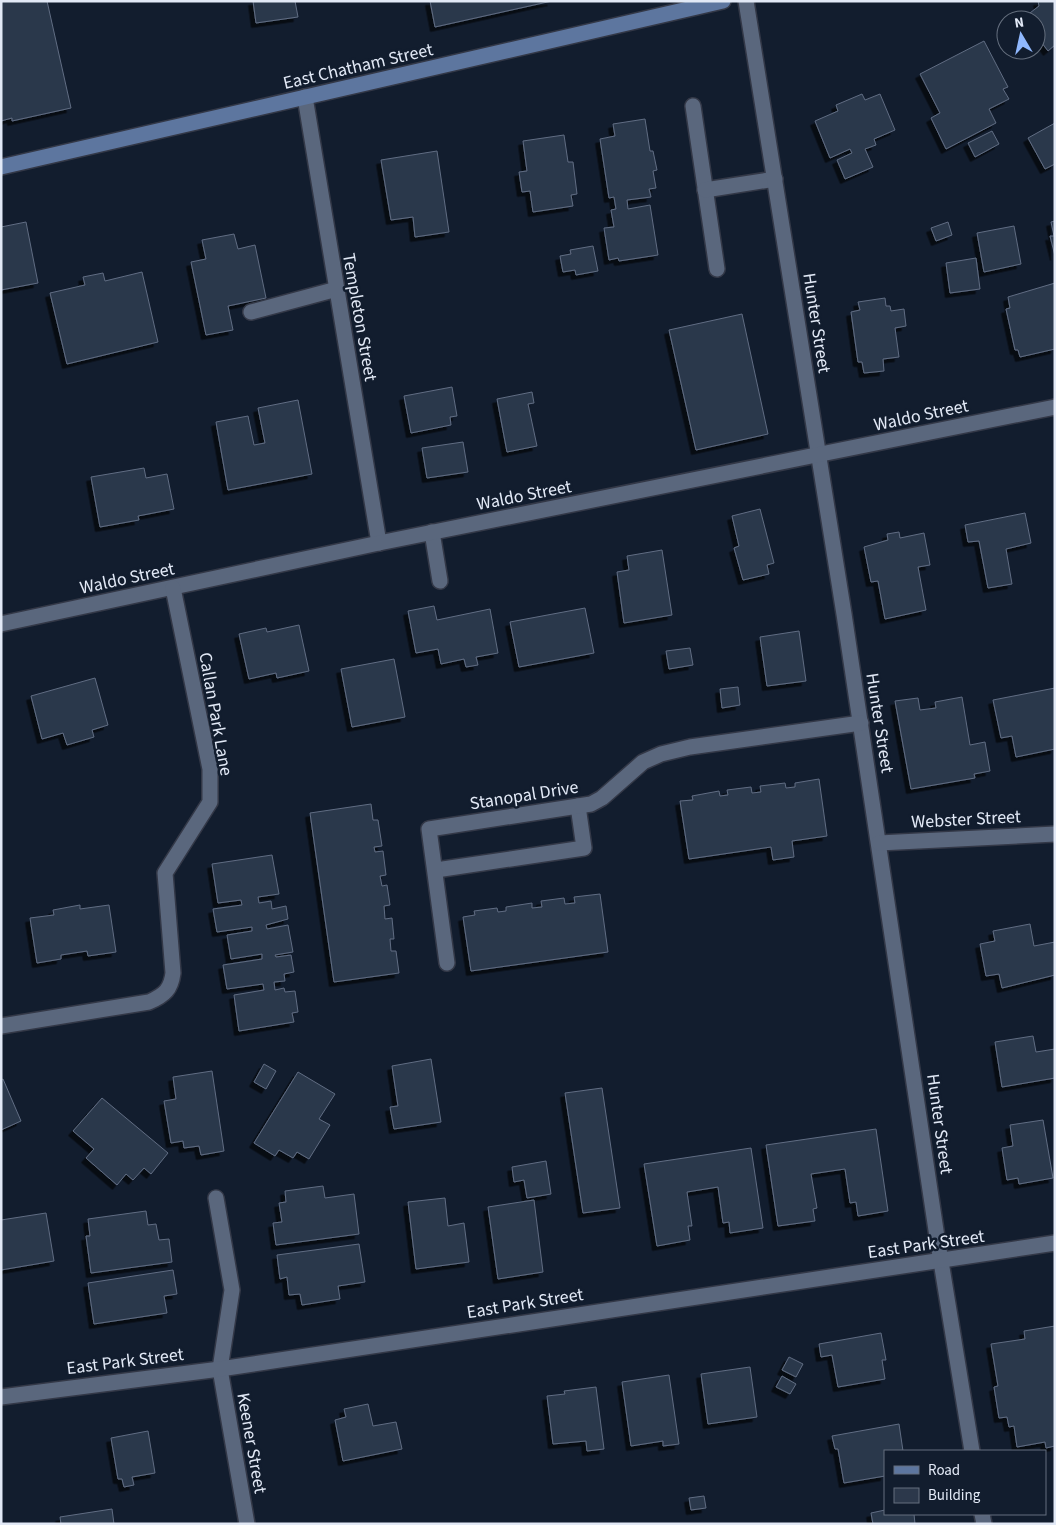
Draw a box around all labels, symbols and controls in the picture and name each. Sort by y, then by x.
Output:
north arrow [996,10,1046,60]
text: N [1013,13,1025,34]
street label: East Chatham Street [281,37,435,96]
street label: Templeton Street [336,251,383,383]
street label: Hunter Street [796,271,837,375]
street label: Waldo Street [872,393,971,438]
street label: Waldo Street [475,474,574,517]
street label: Waldo Street [78,556,177,601]
street label: Callan Park Lane [192,650,239,778]
street label: Hunter Street [859,671,900,775]
street label: Stanopal Drive [468,775,580,816]
street label: Webster Street [911,804,1022,835]
street label: Hunter Street [920,1072,959,1176]
street label: East Park Street [866,1224,986,1265]
street label: East Park Street [465,1282,585,1325]
street label: East Park Street [65,1342,185,1381]
street label: Keener Street [230,1391,273,1495]
legend [884,1450,1046,1515]
text: Road [928,1460,960,1481]
text: Building [928,1485,981,1506]

